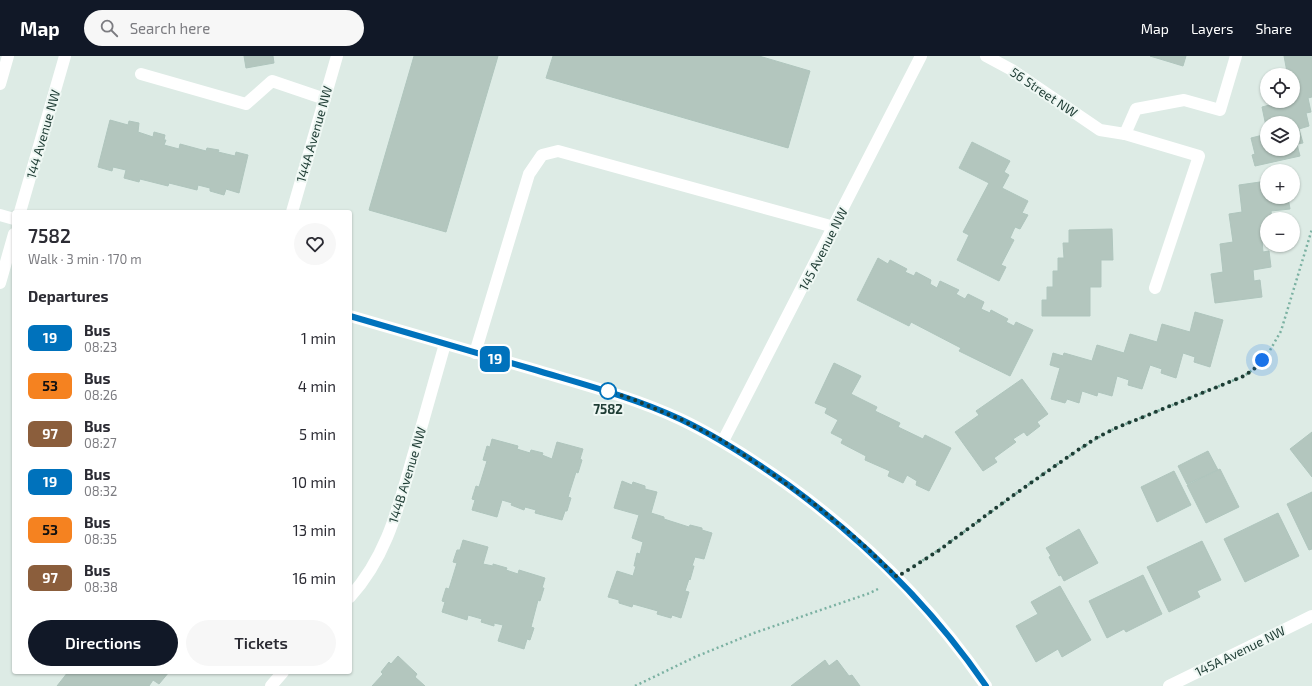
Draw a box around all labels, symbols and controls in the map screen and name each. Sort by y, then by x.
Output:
search box [84,10,364,46]
text: Map [20,17,60,40]
icon: search [98,17,120,39]
text: Search here [130,19,210,37]
text: Map [1141,20,1169,37]
text: Layers [1191,20,1233,37]
text: Share [1255,20,1292,37]
street label: 56 Street NW [1007,64,1081,120]
map controls [1260,68,1300,252]
button: locate [1260,68,1300,108]
street label: 144A Avenue NW [293,84,335,184]
street label: 144 Avenue NW [23,88,63,180]
button: layers [1260,116,1300,156]
button: + [1260,164,1300,204]
street label: 145 Avenue NW [795,205,851,293]
button: − [1260,212,1300,252]
button: heart [294,223,336,265]
text: 7582 [28,224,71,247]
text: Walk · 3 min · 170 m [28,251,142,267]
text: Departures [28,287,108,305]
text: Bus [84,321,110,339]
text: 19 [43,329,57,346]
text: 1 min [301,329,336,347]
text: 08:23 [84,339,117,355]
line badge: 19 [477,346,513,372]
text: 19 [488,350,502,367]
your location [1252,350,1272,370]
text: Bus [84,369,110,387]
text: 53 [42,377,58,394]
text: 4 min [298,377,336,395]
marker: 7582 [599,382,617,400]
text: 08:26 [84,387,118,403]
place label: 7582 [593,401,623,417]
text: Bus [84,417,110,435]
text: 97 [42,425,58,442]
text: 5 min [299,425,336,443]
street label: 144B Avenue NW [385,425,429,525]
text: 08:27 [84,435,117,451]
text: Bus [84,465,110,483]
text: 19 [43,473,57,490]
text: 10 min [292,473,336,491]
text: 08:32 [84,483,117,499]
text: Bus [84,513,110,531]
text: 53 [42,521,58,538]
text: 13 min [293,521,336,539]
text: 08:35 [84,531,117,547]
text: Bus [84,561,110,579]
text: 97 [42,569,58,586]
text: 16 min [293,569,336,587]
text: 08:38 [84,579,118,595]
button: Directions [28,620,178,666]
button: Tickets [186,620,336,666]
street label: 145A Avenue NW [1192,622,1288,680]

